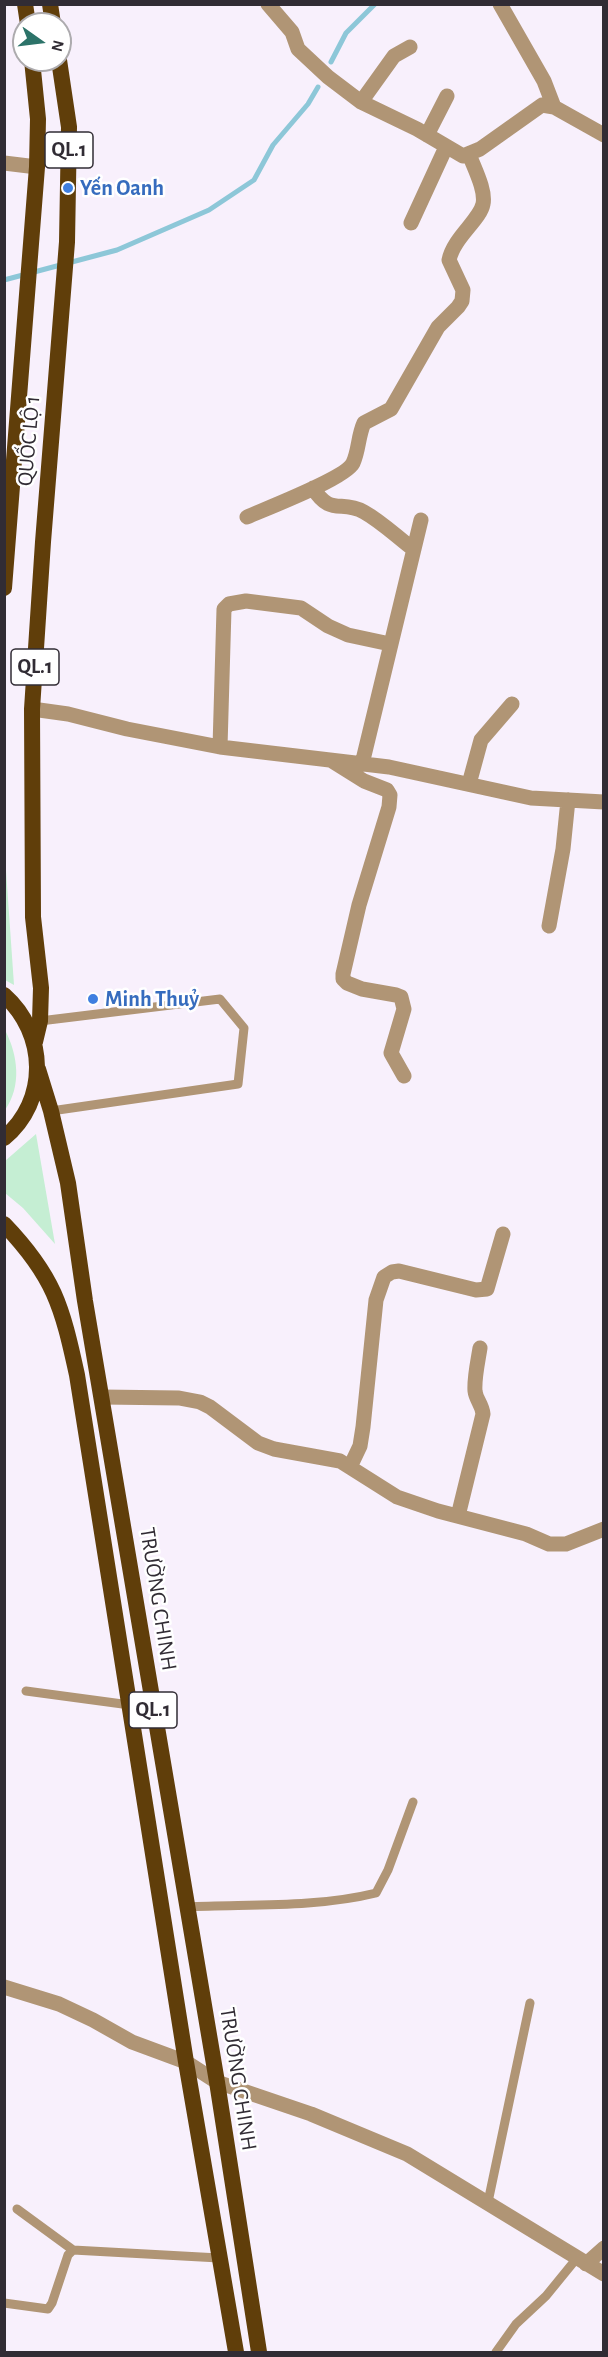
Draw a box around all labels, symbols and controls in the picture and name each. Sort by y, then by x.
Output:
north arrow [12,12,72,72]
text: N [48,39,67,53]
road number: QL.1 [45,132,93,168]
place label: Yến Oanh [80,175,164,201]
marker: Yến Oanh [61,181,75,195]
street label: QUỐC LỘ 1 [12,395,46,487]
road number: QL.1 [11,649,59,685]
place label: Minh Thuỷ [105,986,199,1012]
marker: Minh Thuỷ [86,992,100,1006]
street label: TRƯỜNG CHINH [134,1525,182,1673]
road number: QL.1 [129,1692,177,1728]
street label: TRƯỜNG CHINH [214,2005,262,2153]

